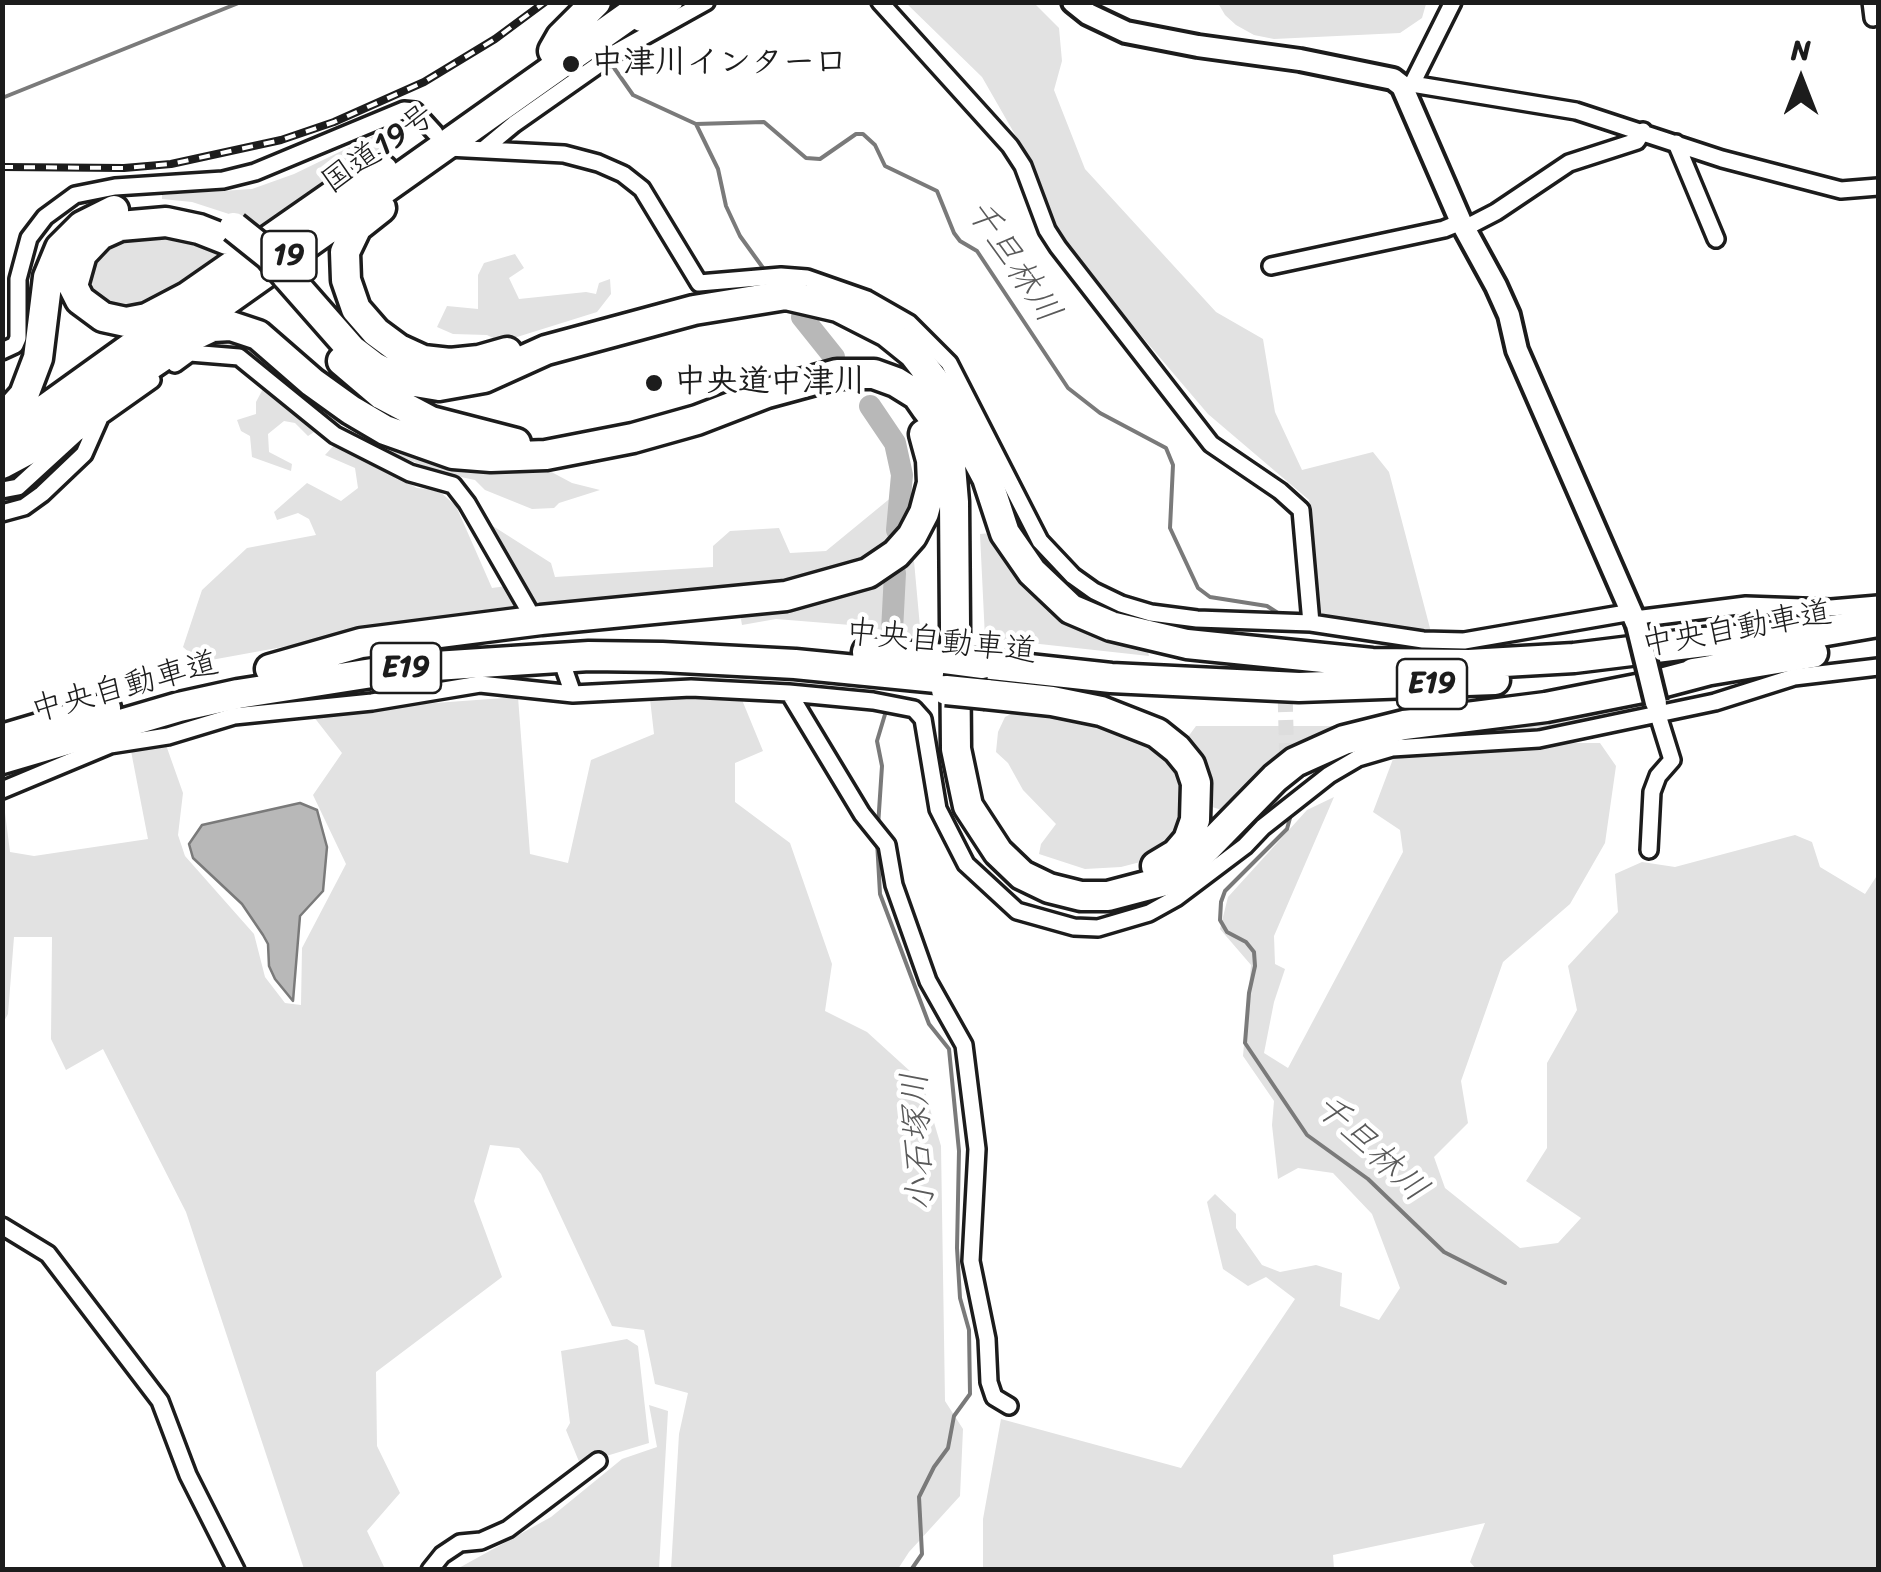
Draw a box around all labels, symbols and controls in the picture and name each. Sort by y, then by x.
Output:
text: N [1791,25,1811,74]
north arrow [1751,30,1851,130]
place label: 中津川インター口 [591,45,847,83]
marker: 中津川インター口 [560,53,582,75]
street label: 国道19号 [315,97,443,203]
water label: 千旦林川 [955,192,1069,332]
road number: 19 [262,231,316,281]
place label: 中央道中津川 [674,364,866,402]
marker: 中央道中津川 [643,372,665,394]
street label: 中央自動車道 [1639,594,1835,666]
street label: 中央自動車道 [844,614,1038,672]
road number: E19 [371,643,441,693]
street label: 中央自動車道 [27,645,223,731]
road number: E19 [1397,659,1467,709]
water label: 小石塚川 [895,1071,945,1213]
water label: 千旦林川 [1304,1086,1436,1212]

